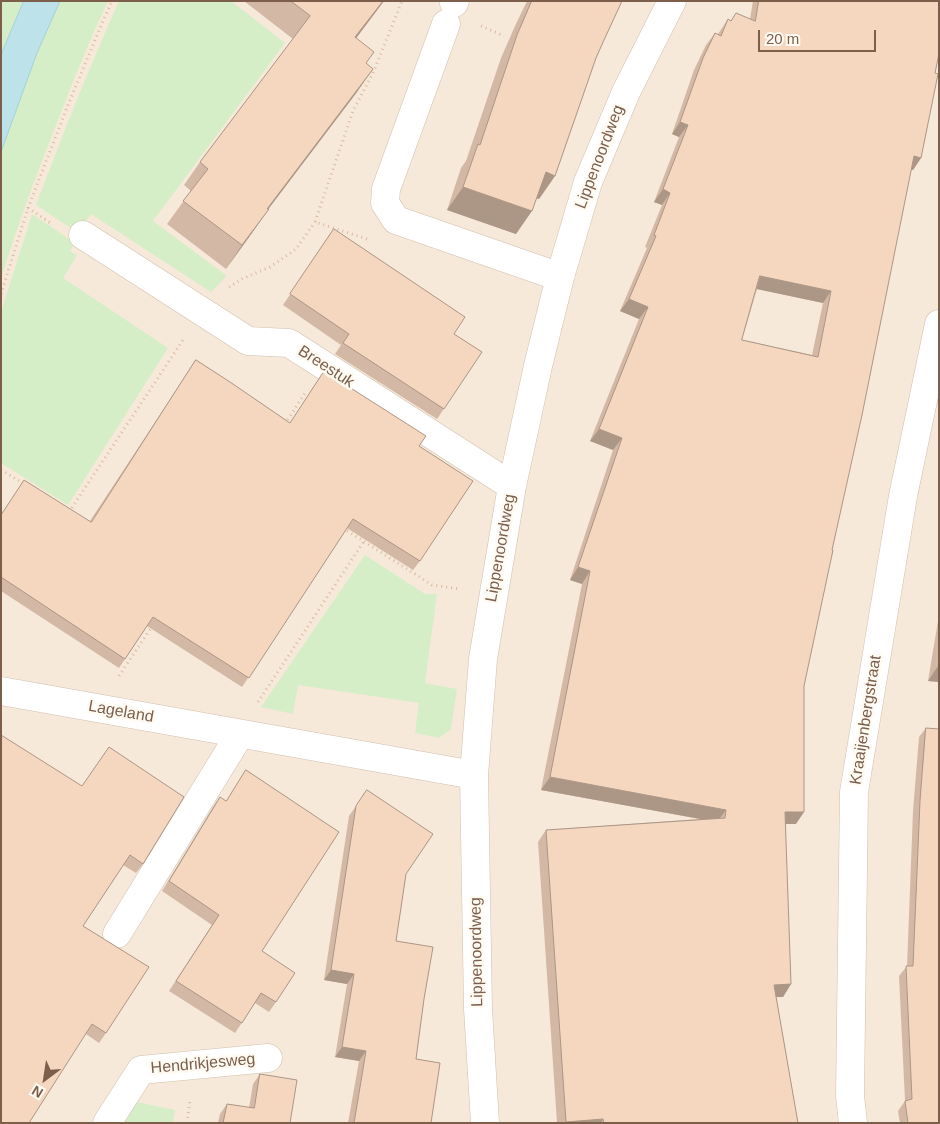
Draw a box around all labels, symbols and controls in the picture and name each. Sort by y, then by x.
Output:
scale bar [760,20,878,52]
text: 20 m [766,30,799,47]
street label: Lippenoordweg [571,102,629,212]
street label: Breestuk [294,342,358,392]
street label: Lippenoordweg [482,492,520,604]
street label: Kraaijenbergstraat [846,654,886,786]
street label: Lageland [87,697,155,727]
street label: Lippenoordweg [466,897,488,1007]
street label: Hendrikjesweg [150,1050,256,1078]
north arrow [20,1054,70,1104]
text: N [29,1082,46,1101]

